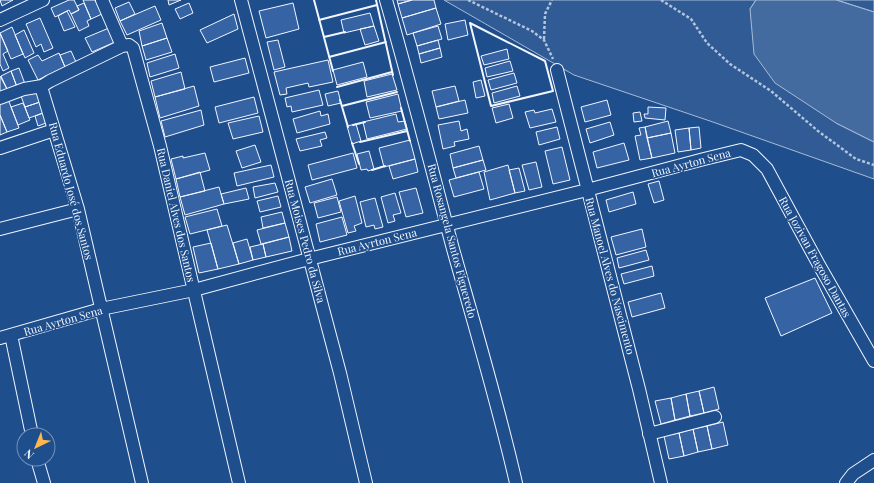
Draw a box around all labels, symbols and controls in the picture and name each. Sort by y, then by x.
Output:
street label: Rua Eduardo José dos Santos [46,120,97,261]
street label: Rua Ayrton Sena [650,145,733,180]
street label: Rua Daniel Alves dos Santos [154,146,199,284]
street label: Rua Rosangela Santos Figueredo [425,162,480,320]
street label: Rua Moises Pedro da Silva [282,177,329,305]
street label: Rua Jozivan Fragoso Dantas [776,194,855,320]
street label: Rua Manoel Alves do Nascimento [582,196,639,356]
street label: Rua Ayrton Sena [336,224,419,259]
street label: Rua Ayrton Sena [22,302,105,339]
north arrow [16,427,56,467]
text: N [21,446,37,463]

